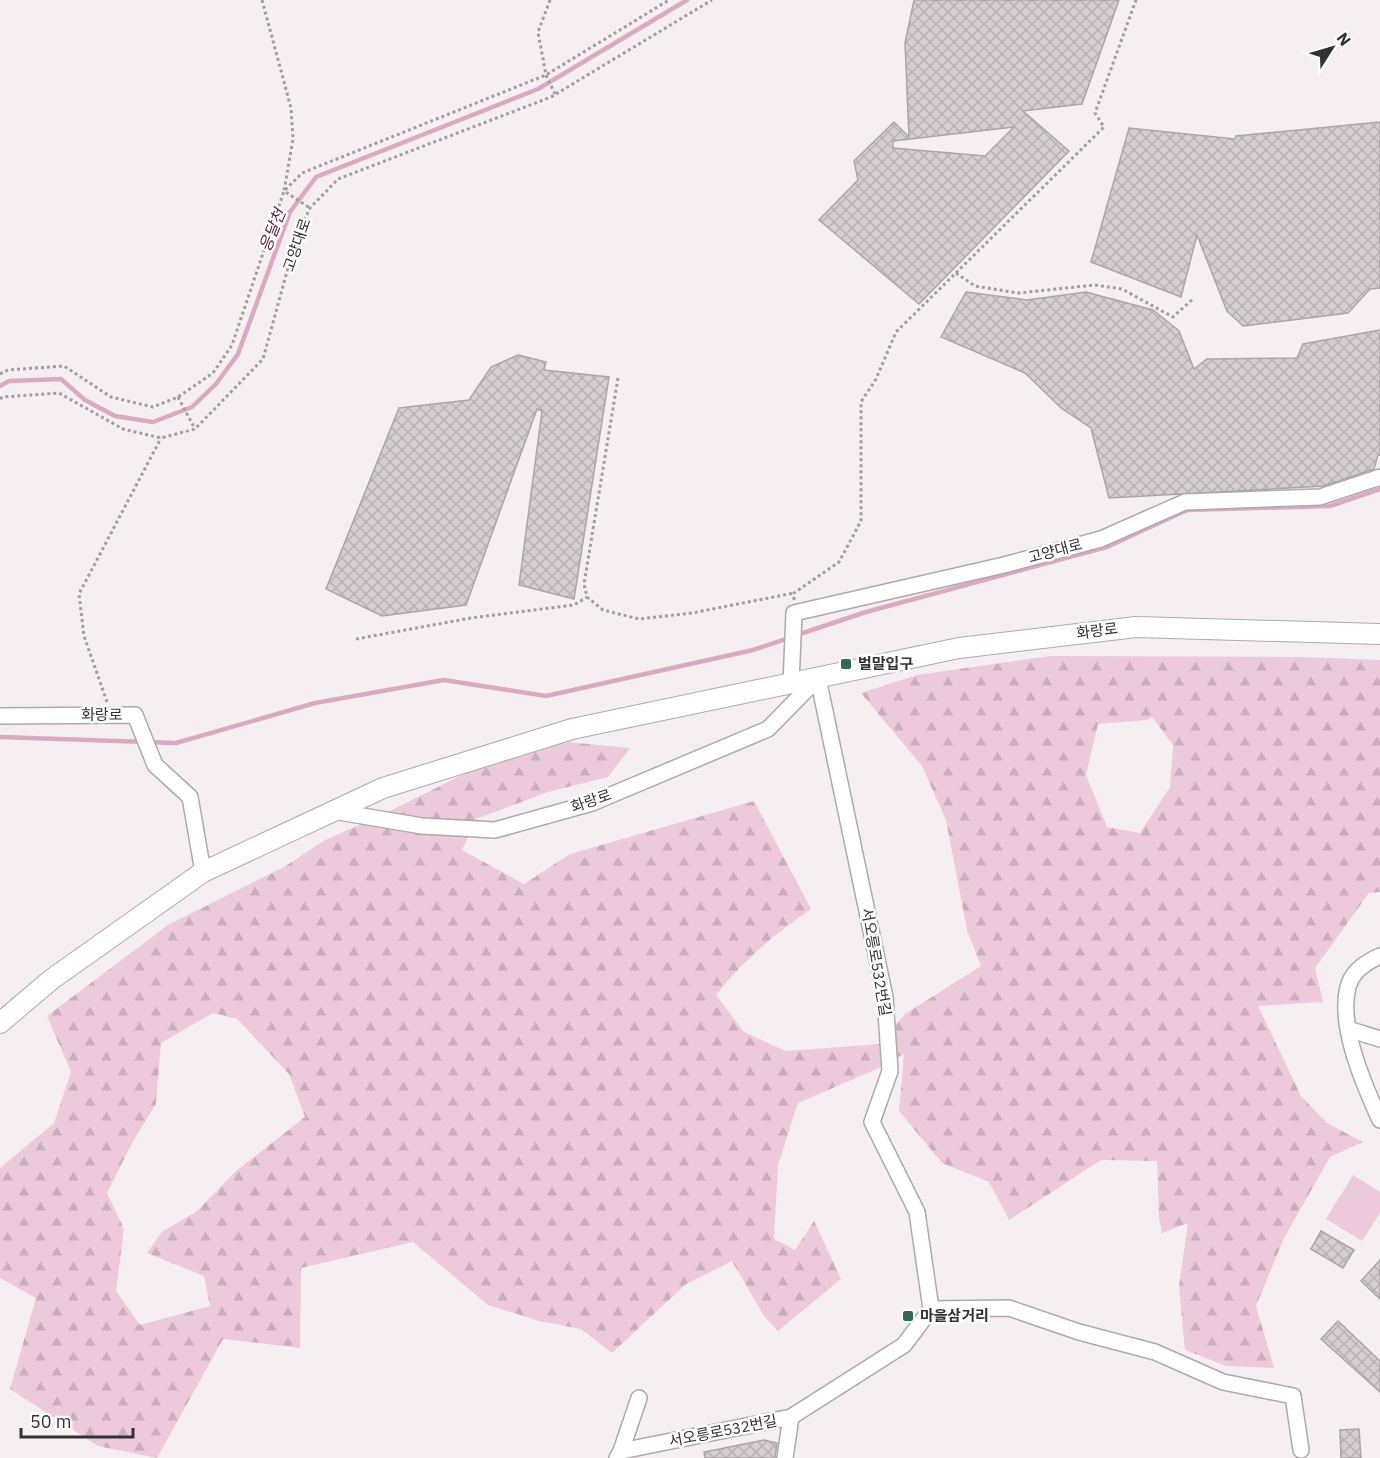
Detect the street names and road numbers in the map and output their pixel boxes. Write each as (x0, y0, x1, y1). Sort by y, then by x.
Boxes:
street label: 고양대로 (279, 216, 314, 274)
street label: 고양대로 (1026, 534, 1084, 567)
street label: 화랑로 (1075, 619, 1119, 642)
street label: 화랑로 (81, 705, 123, 724)
street label: 화랑로 (568, 785, 614, 816)
street label: 서오릉로532번길 (858, 906, 895, 1018)
street label: 서오릉로532번길 (667, 1411, 779, 1450)

